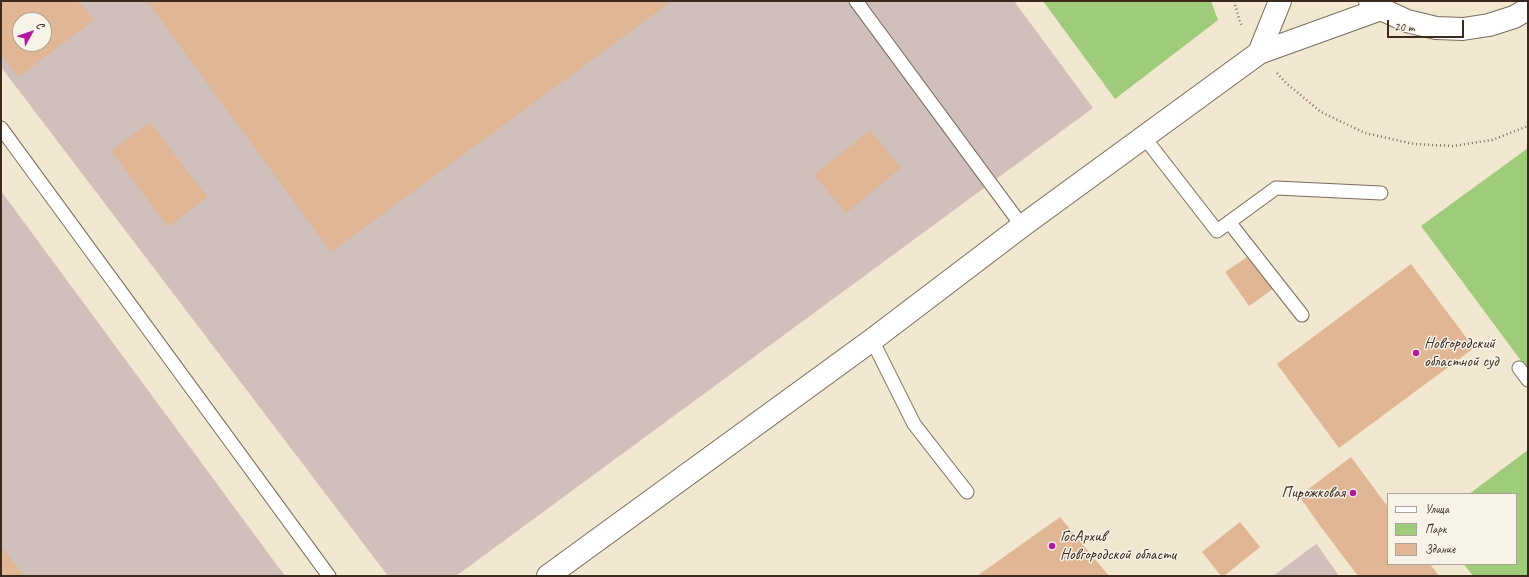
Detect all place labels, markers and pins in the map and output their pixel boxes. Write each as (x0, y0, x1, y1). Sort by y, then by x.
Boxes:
place label: Новгородский областной суд (1424, 334, 1498, 372)
marker: Новгородский областной суд (1411, 348, 1421, 358)
place label: Пирожковая (1281, 483, 1345, 503)
marker: Пирожковая (1348, 488, 1358, 498)
place label: ГосАрхив Новгородской области (1060, 527, 1176, 565)
marker: ГосАрхив Новгородской области (1047, 541, 1057, 551)

